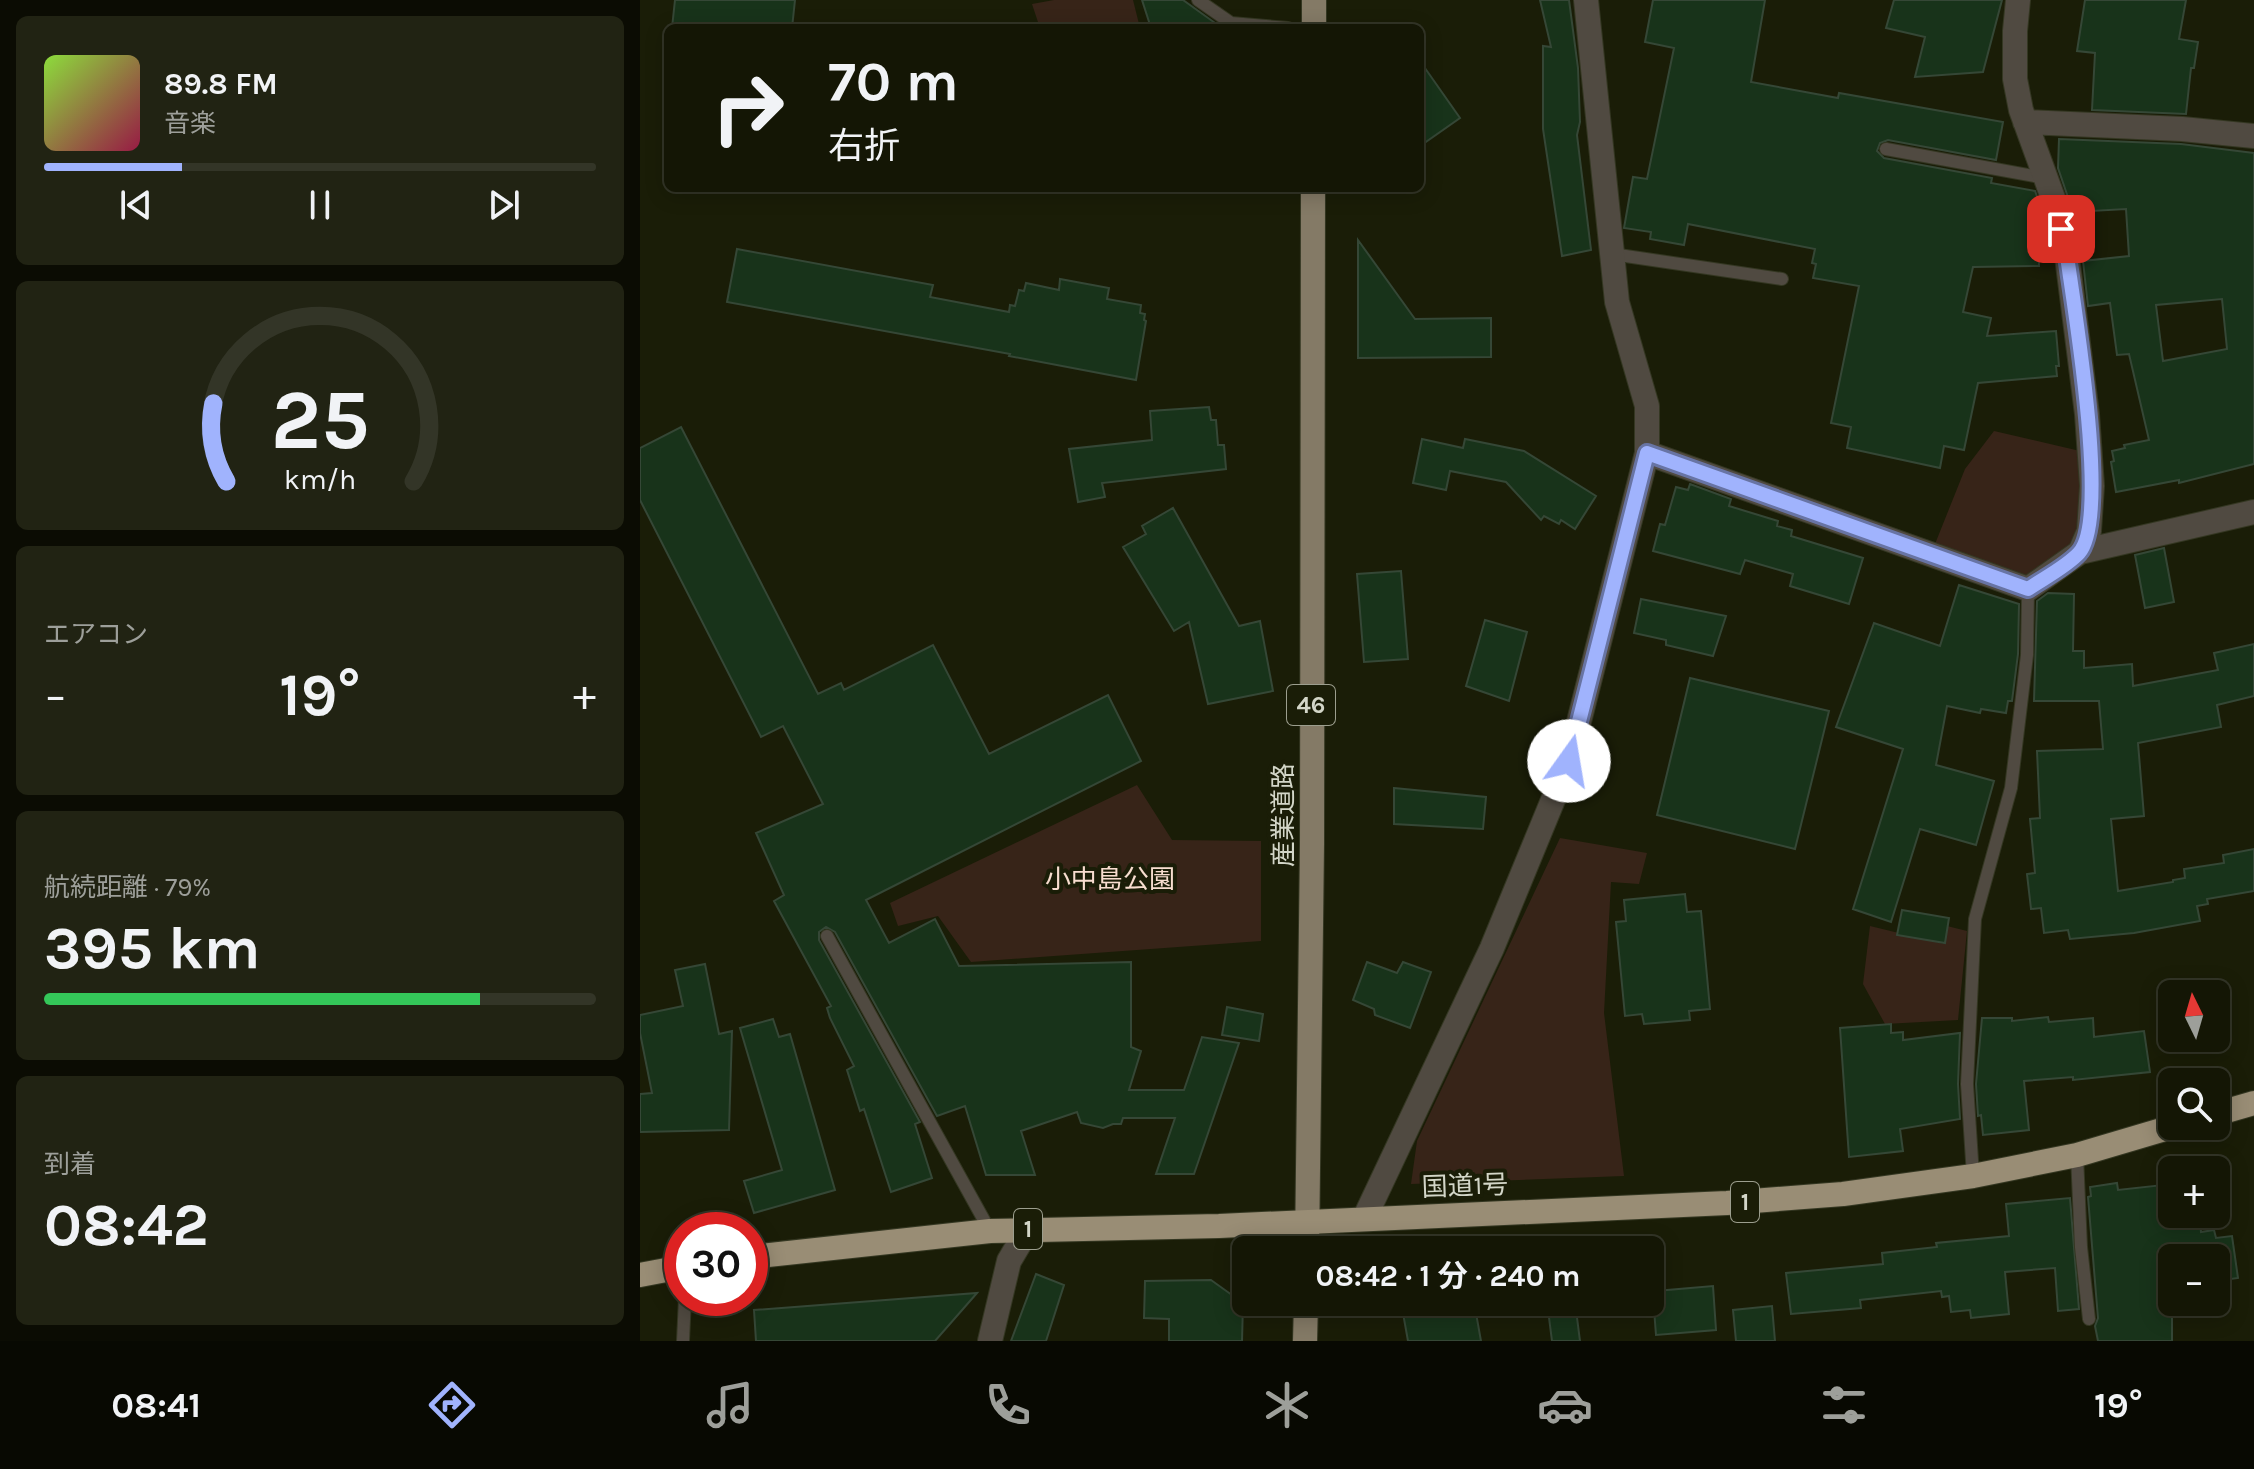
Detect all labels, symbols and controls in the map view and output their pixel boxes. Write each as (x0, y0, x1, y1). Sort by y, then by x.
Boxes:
text: 70 m (828, 49, 959, 114)
icon: right (696, 56, 800, 160)
text: 89.8 FM (164, 66, 278, 102)
text: 音楽 (164, 108, 216, 139)
text: 右折 (828, 125, 900, 167)
icon: previous (114, 183, 158, 227)
icon: pause (298, 183, 342, 227)
icon: next (482, 183, 526, 227)
pin (2027, 195, 2095, 263)
icon: arrive (2039, 207, 2083, 251)
text: 25 (271, 371, 369, 468)
text: km/h (284, 463, 356, 496)
text: エアコン (44, 619, 148, 650)
text: 19° (279, 660, 361, 730)
text: − (44, 670, 67, 721)
text: + (573, 670, 596, 721)
road number: 46 (1287, 685, 1335, 725)
position arrow (1527, 719, 1611, 803)
street label: 産業道路 (1268, 763, 1299, 867)
park label: 小中島公園 (1045, 864, 1175, 895)
text: 航続距離 · 79% (44, 872, 211, 903)
text: 395 km (44, 913, 260, 983)
north arrow (2158, 980, 2230, 1052)
map controls (2158, 980, 2230, 1316)
button: search (2158, 1068, 2230, 1140)
text: 到着 (44, 1149, 96, 1180)
button: + (2158, 1156, 2230, 1228)
street label: 国道1号 (1421, 1169, 1509, 1203)
road number: 1 (1731, 1182, 1759, 1222)
text: 08:42 (44, 1190, 209, 1260)
road number: 1 (1014, 1209, 1042, 1249)
speed limit sign: 30 (664, 1212, 768, 1316)
button: − (2158, 1244, 2230, 1316)
text: 08:42 · 1 分 · 240 m (1315, 1258, 1581, 1294)
icon: directions (424, 1377, 480, 1433)
icon: music (702, 1377, 758, 1433)
icon: phone (980, 1377, 1036, 1433)
icon: climate (1259, 1377, 1315, 1433)
icon: car (1537, 1377, 1593, 1433)
icon: filters (1816, 1377, 1872, 1433)
text: 08:41 (111, 1384, 201, 1426)
text: 19° (2094, 1384, 2143, 1426)

